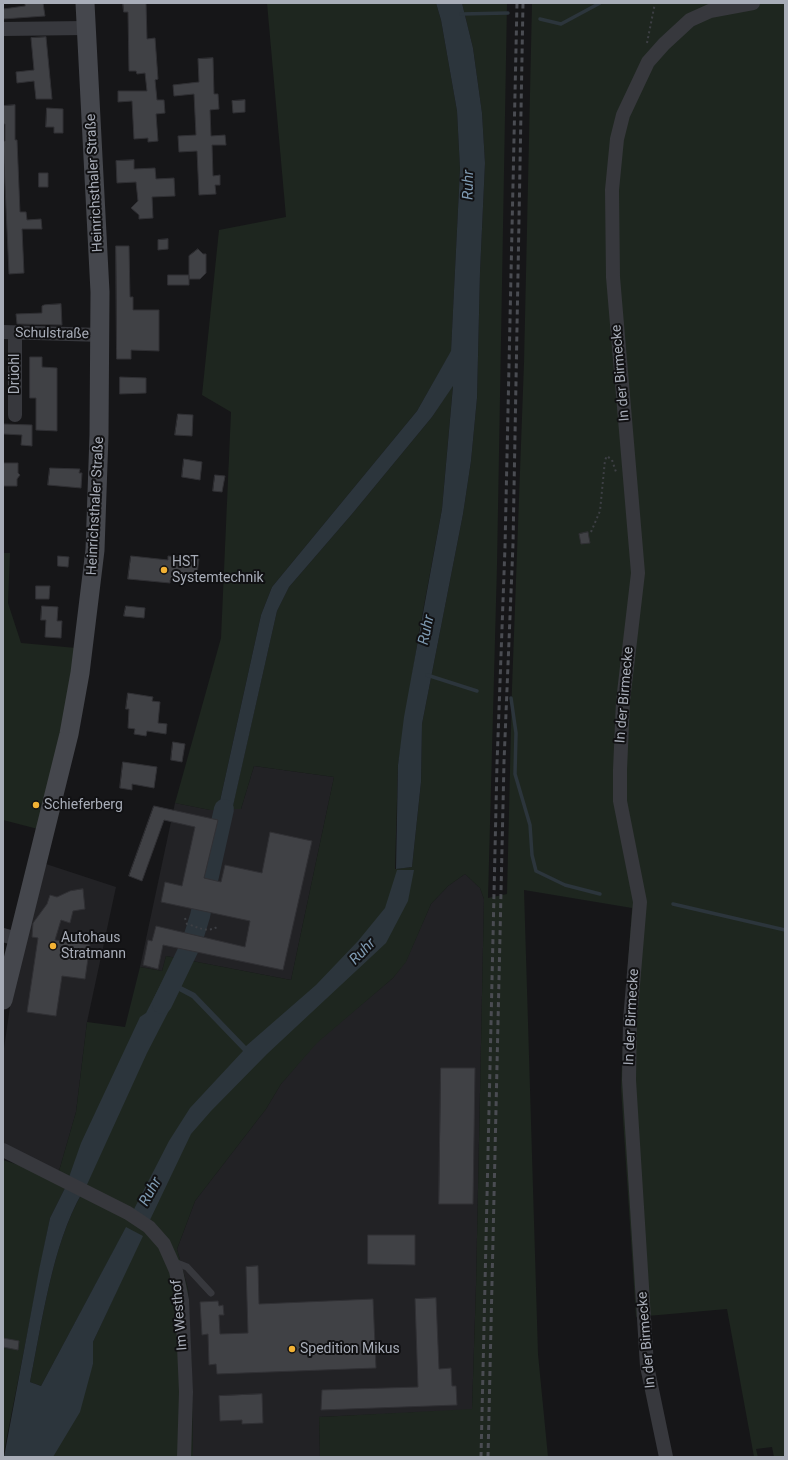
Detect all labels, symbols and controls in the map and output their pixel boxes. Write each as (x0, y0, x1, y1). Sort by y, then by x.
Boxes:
street label: Heinrichsthaler Straße (83, 113, 107, 253)
water label: Ruhr (460, 170, 478, 200)
street label: In der Birmecke (608, 324, 634, 422)
street label: Schulstraße (15, 325, 89, 343)
street label: Drüohl (7, 354, 23, 394)
street label: Heinrichsthaler Straße (84, 436, 108, 576)
place label: HST Systemtechnik (172, 554, 264, 586)
marker: HST Systemtechnik (159, 565, 169, 575)
water label: Ruhr (415, 613, 439, 647)
street label: In der Birmecke (612, 646, 638, 744)
place label: Schieferberg (44, 797, 123, 813)
marker: Schieferberg (31, 800, 41, 810)
place label: Autohaus Stratmann (61, 930, 126, 962)
water label: Ruhr (346, 935, 380, 969)
marker: Autohaus Stratmann (48, 941, 58, 951)
street label: In der Birmecke (621, 968, 643, 1066)
water label: Ruhr (136, 1175, 166, 1209)
street label: Im Westhof (169, 1279, 191, 1351)
street label: In der Birmecke (634, 1291, 660, 1389)
place label: Spedition Mikus (300, 1341, 400, 1357)
marker: Spedition Mikus (287, 1344, 297, 1354)

